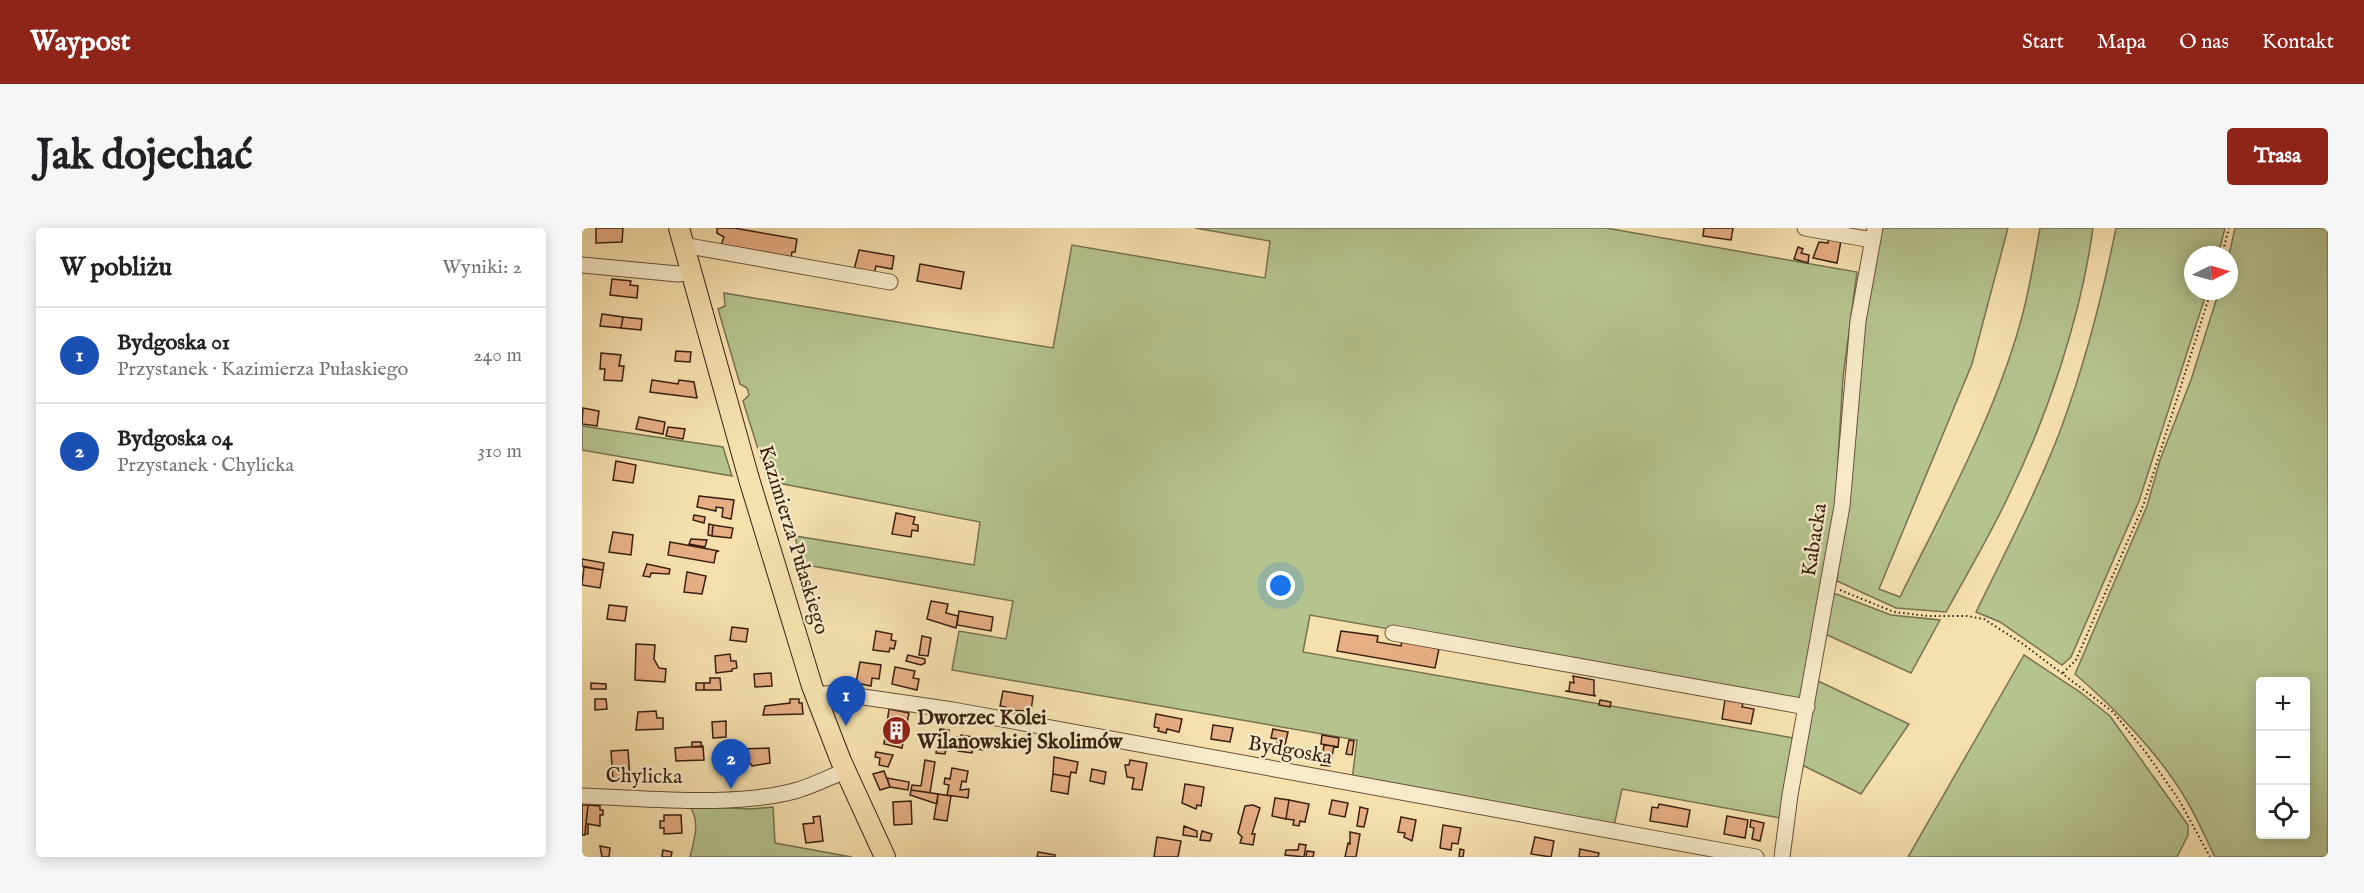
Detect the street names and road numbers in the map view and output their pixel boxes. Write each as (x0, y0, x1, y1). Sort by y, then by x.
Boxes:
street label: Kazimierza Pułaskiego (751, 442, 835, 638)
street label: Kabacka (1796, 500, 1834, 579)
street label: Bydgoska (1246, 730, 1335, 772)
street label: Chylicka (605, 763, 683, 791)

